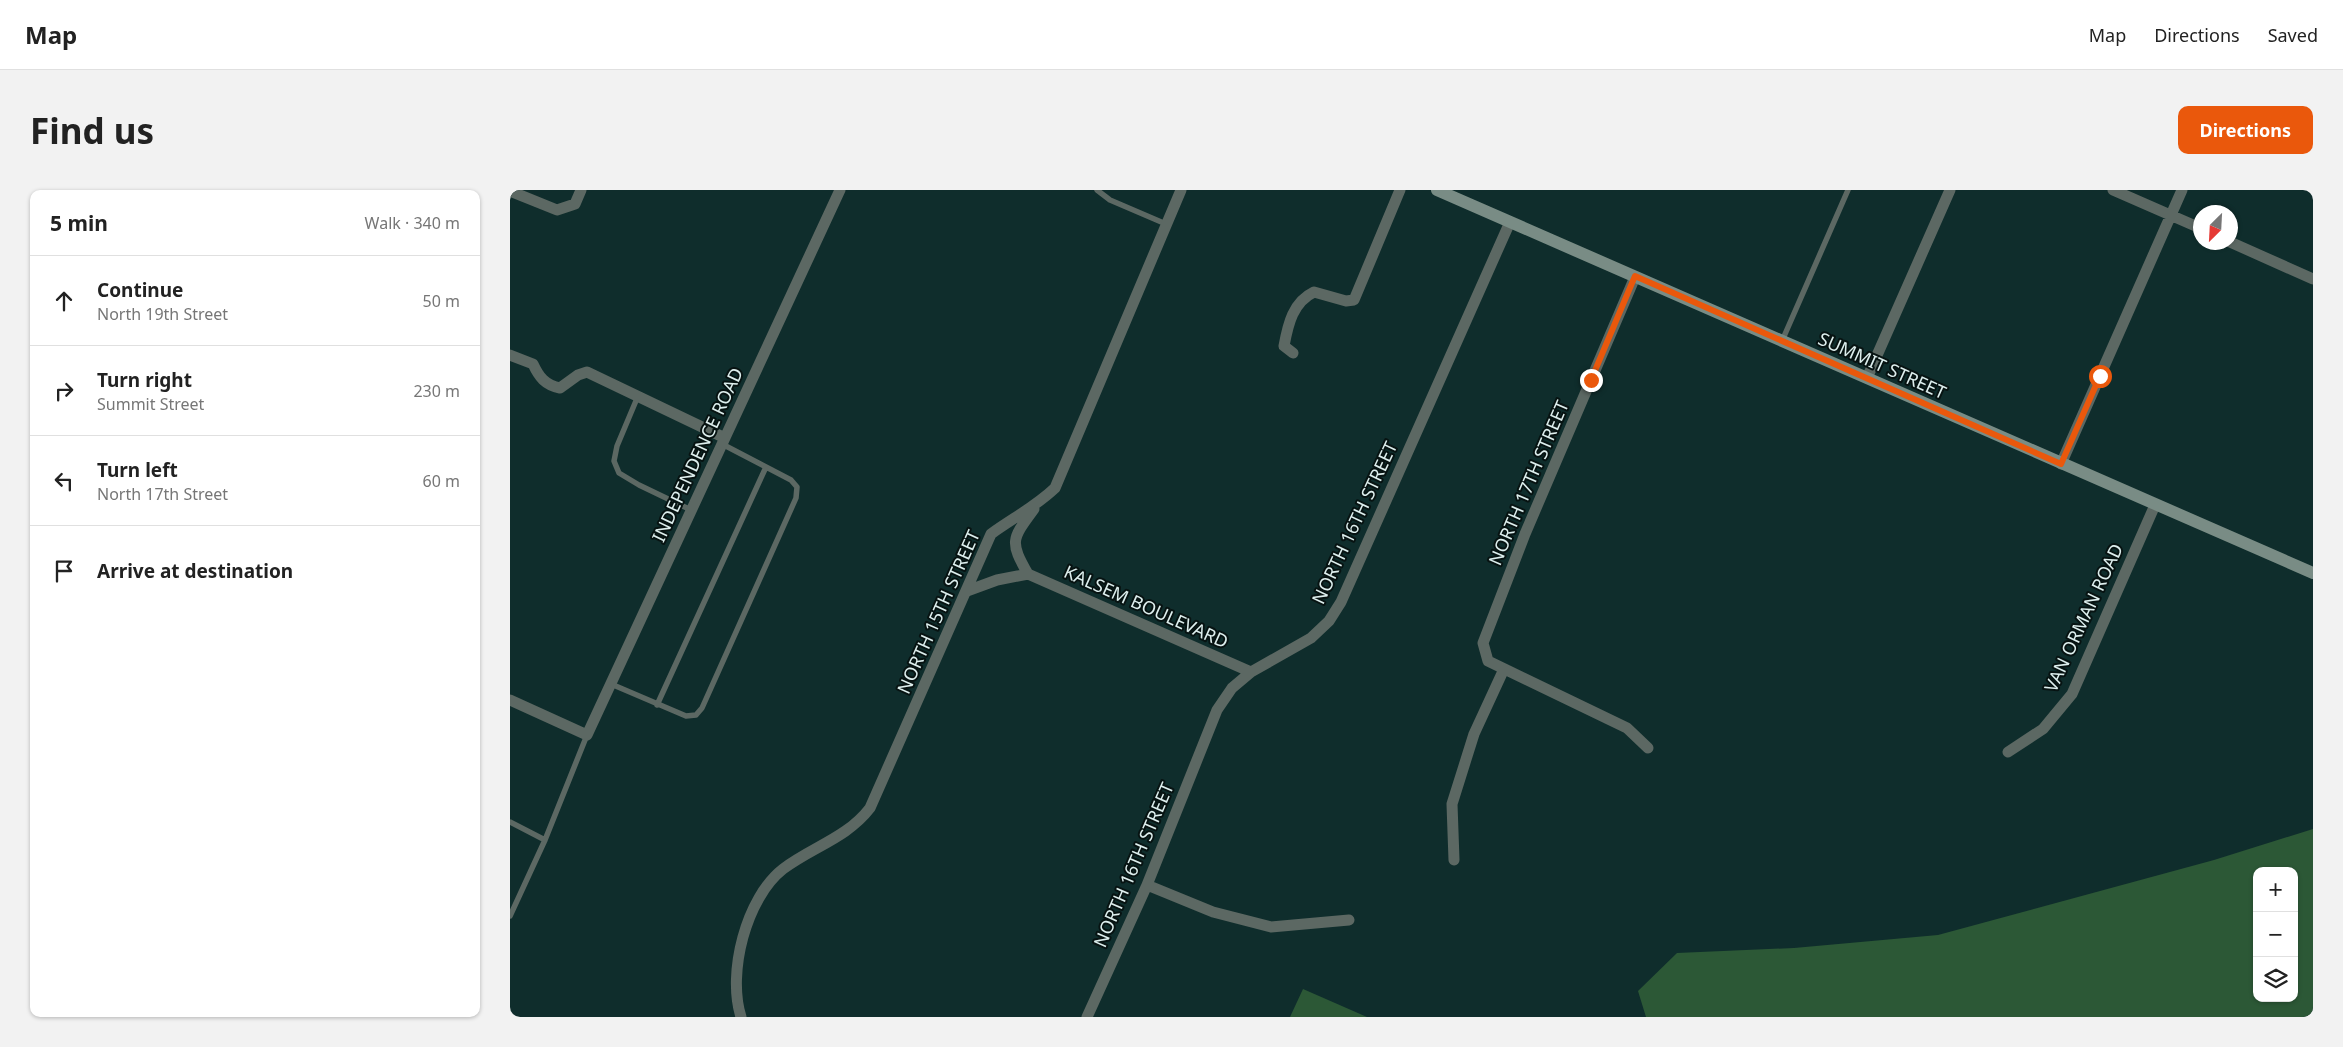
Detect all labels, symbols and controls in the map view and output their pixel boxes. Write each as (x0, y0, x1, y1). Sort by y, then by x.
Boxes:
text: Map (25, 18, 77, 51)
text: Map (2089, 23, 2126, 47)
text: Directions (2154, 23, 2240, 47)
text: Saved (2268, 23, 2318, 47)
button: Directions (2178, 106, 2313, 154)
text: Find us (30, 107, 154, 154)
north arrow (2193, 205, 2238, 250)
text: 5 min (50, 209, 108, 237)
text: Walk · 340 m (365, 212, 460, 234)
text: Continue (97, 277, 183, 303)
icon: ahead (50, 287, 78, 315)
text: 50 m (423, 290, 460, 312)
text: North 19th Street (97, 303, 228, 325)
street label: SUMMIT STREET (1815, 326, 1950, 404)
street label: INDEPENDENCE ROAD (646, 363, 748, 546)
route start (2089, 365, 2112, 388)
text: Turn right (97, 367, 192, 393)
route end (1580, 369, 1603, 392)
icon: right (50, 377, 78, 405)
text: 230 m (413, 380, 460, 402)
text: Summit Street (97, 393, 204, 415)
street label: NORTH 17TH STREET (1483, 397, 1574, 569)
street label: NORTH 16TH STREET (1306, 437, 1402, 608)
text: Turn left (97, 457, 178, 483)
icon: left (50, 467, 78, 495)
text: 60 m (423, 470, 460, 492)
text: North 17th Street (97, 483, 228, 505)
street label: NORTH 15TH STREET (891, 526, 985, 697)
street label: VAN ORMAN ROAD (2038, 540, 2128, 696)
icon: arrive (50, 557, 78, 585)
text: Arrive at destination (97, 558, 293, 584)
street label: KALSEM BOULEVARD (1061, 559, 1232, 653)
street label: NORTH 16TH STREET (1088, 779, 1179, 951)
map controls (2253, 867, 2298, 1002)
button: + (2253, 867, 2298, 912)
button: − (2253, 912, 2298, 957)
button: layers (2253, 957, 2298, 1002)

